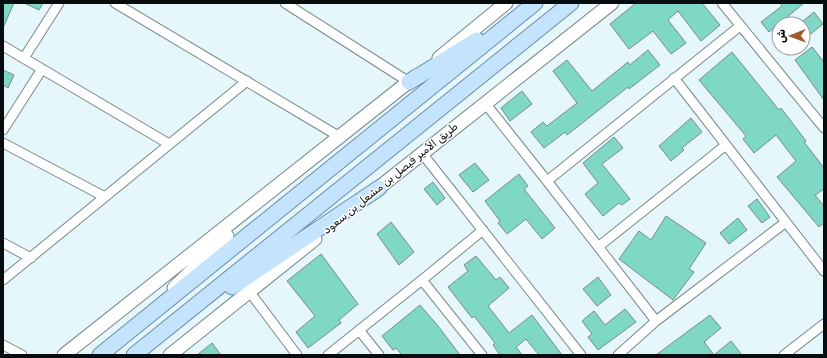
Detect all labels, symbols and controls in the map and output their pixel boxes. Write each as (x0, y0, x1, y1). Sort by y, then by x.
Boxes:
north arrow (771, 16, 811, 56)
text: ش (775, 29, 788, 43)
street label: طريق الأمير فيصل بن مشعل بن سعود (320, 120, 461, 238)

